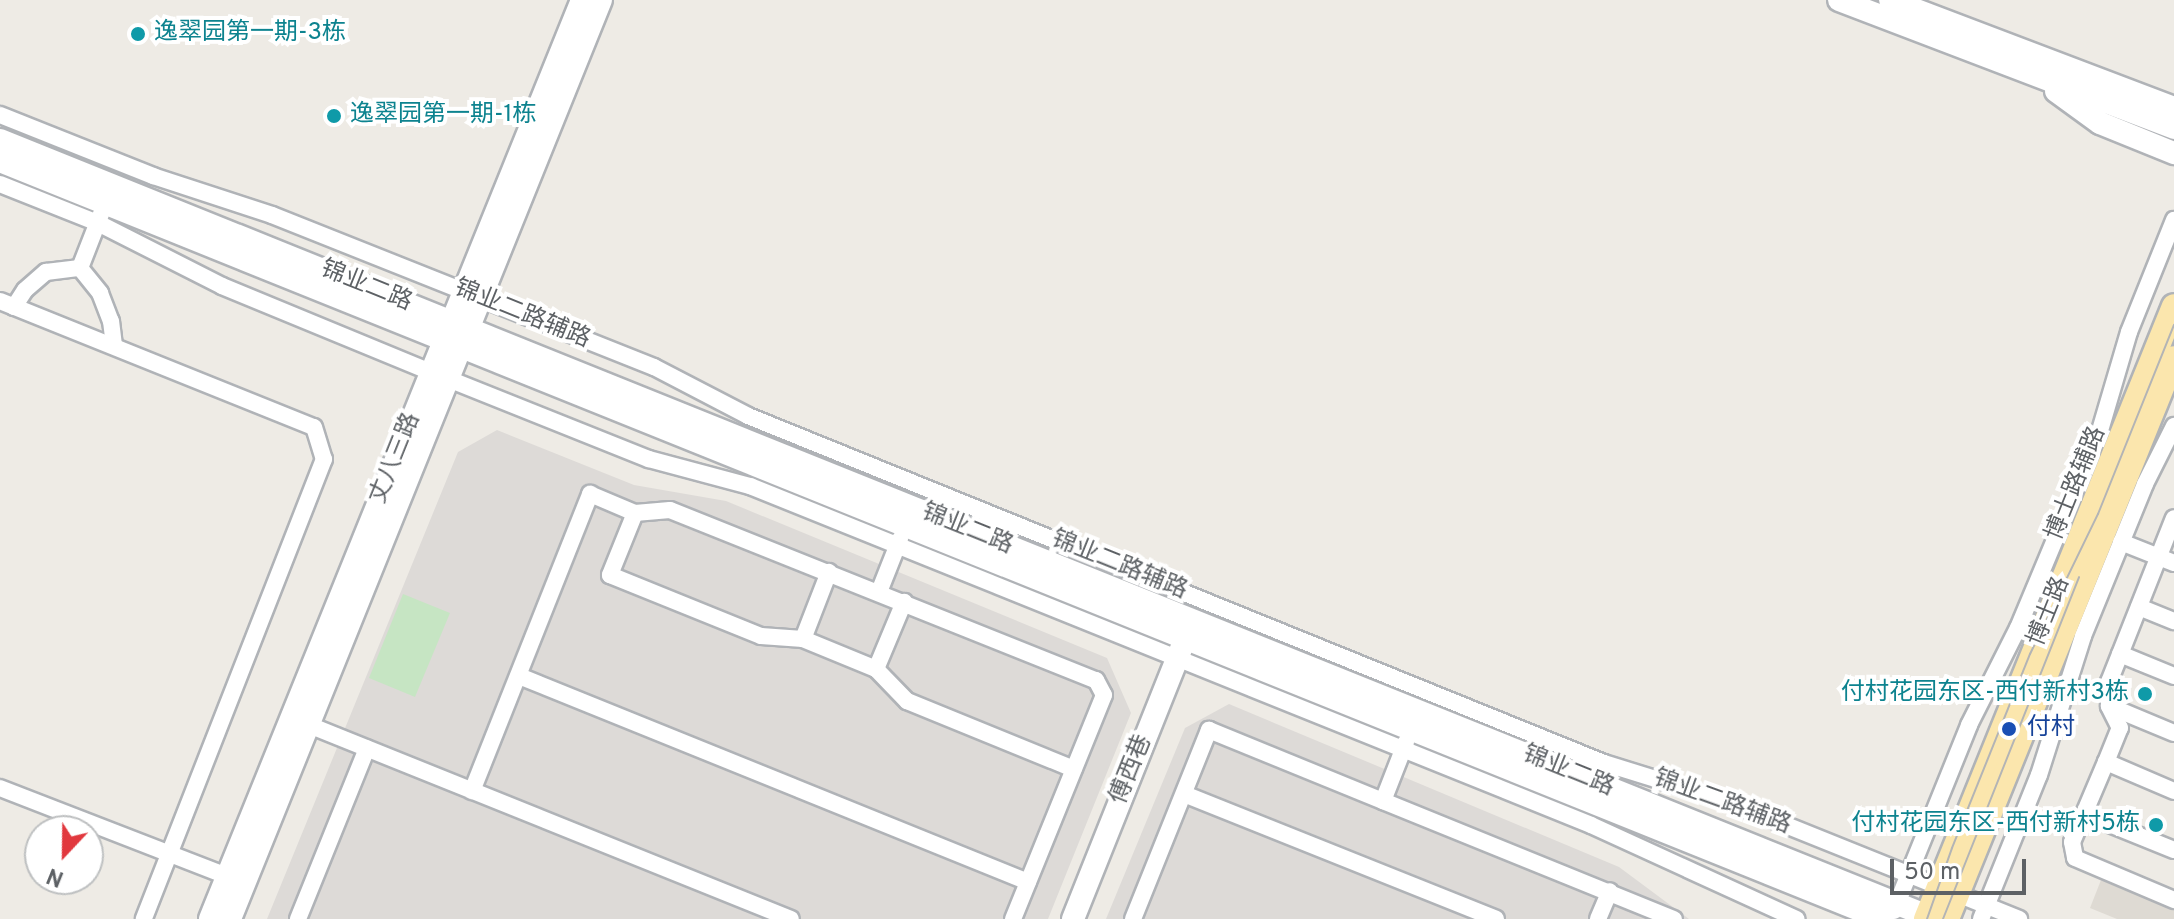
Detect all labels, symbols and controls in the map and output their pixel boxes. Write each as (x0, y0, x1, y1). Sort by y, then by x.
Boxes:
place label: 逸翠园第一期-3栋 (154, 20, 346, 48)
marker: 逸翠园第一期-3栋 (129, 25, 147, 43)
place label: 逸翠园第一期-1栋 (350, 102, 537, 130)
marker: 逸翠园第一期-1栋 (325, 107, 343, 125)
street label: 锦业二路 (316, 256, 416, 318)
street label: 锦业二路辅路 (450, 275, 594, 355)
street label: 丈八三路 (365, 409, 427, 509)
street label: 博士路辅路 (2041, 423, 2113, 545)
street label: 锦业二路 (917, 499, 1017, 561)
street label: 锦业二路辅路 (1047, 526, 1191, 606)
street label: 博士路 (2023, 573, 2077, 651)
place label: 付村花园东区-西付新村3栋 (1841, 680, 2129, 708)
marker: 付村花园东区-西付新村3栋 (2136, 685, 2154, 703)
place label: 付村 (2027, 715, 2075, 743)
marker: 付村 (1998, 718, 2020, 740)
street label: 傅西巷 (1105, 731, 1159, 809)
street label: 锦业二路 (1518, 741, 1618, 803)
street label: 锦业二路辅路 (1649, 765, 1795, 841)
place label: 付村花园东区-西付新村5栋 (1852, 811, 2140, 839)
north arrow (24, 815, 104, 895)
marker: 付村花园东区-西付新村5栋 (2147, 816, 2165, 834)
scale bar (1894, 843, 2030, 893)
text: 50 m (1904, 858, 1960, 888)
text: N (43, 860, 68, 891)

